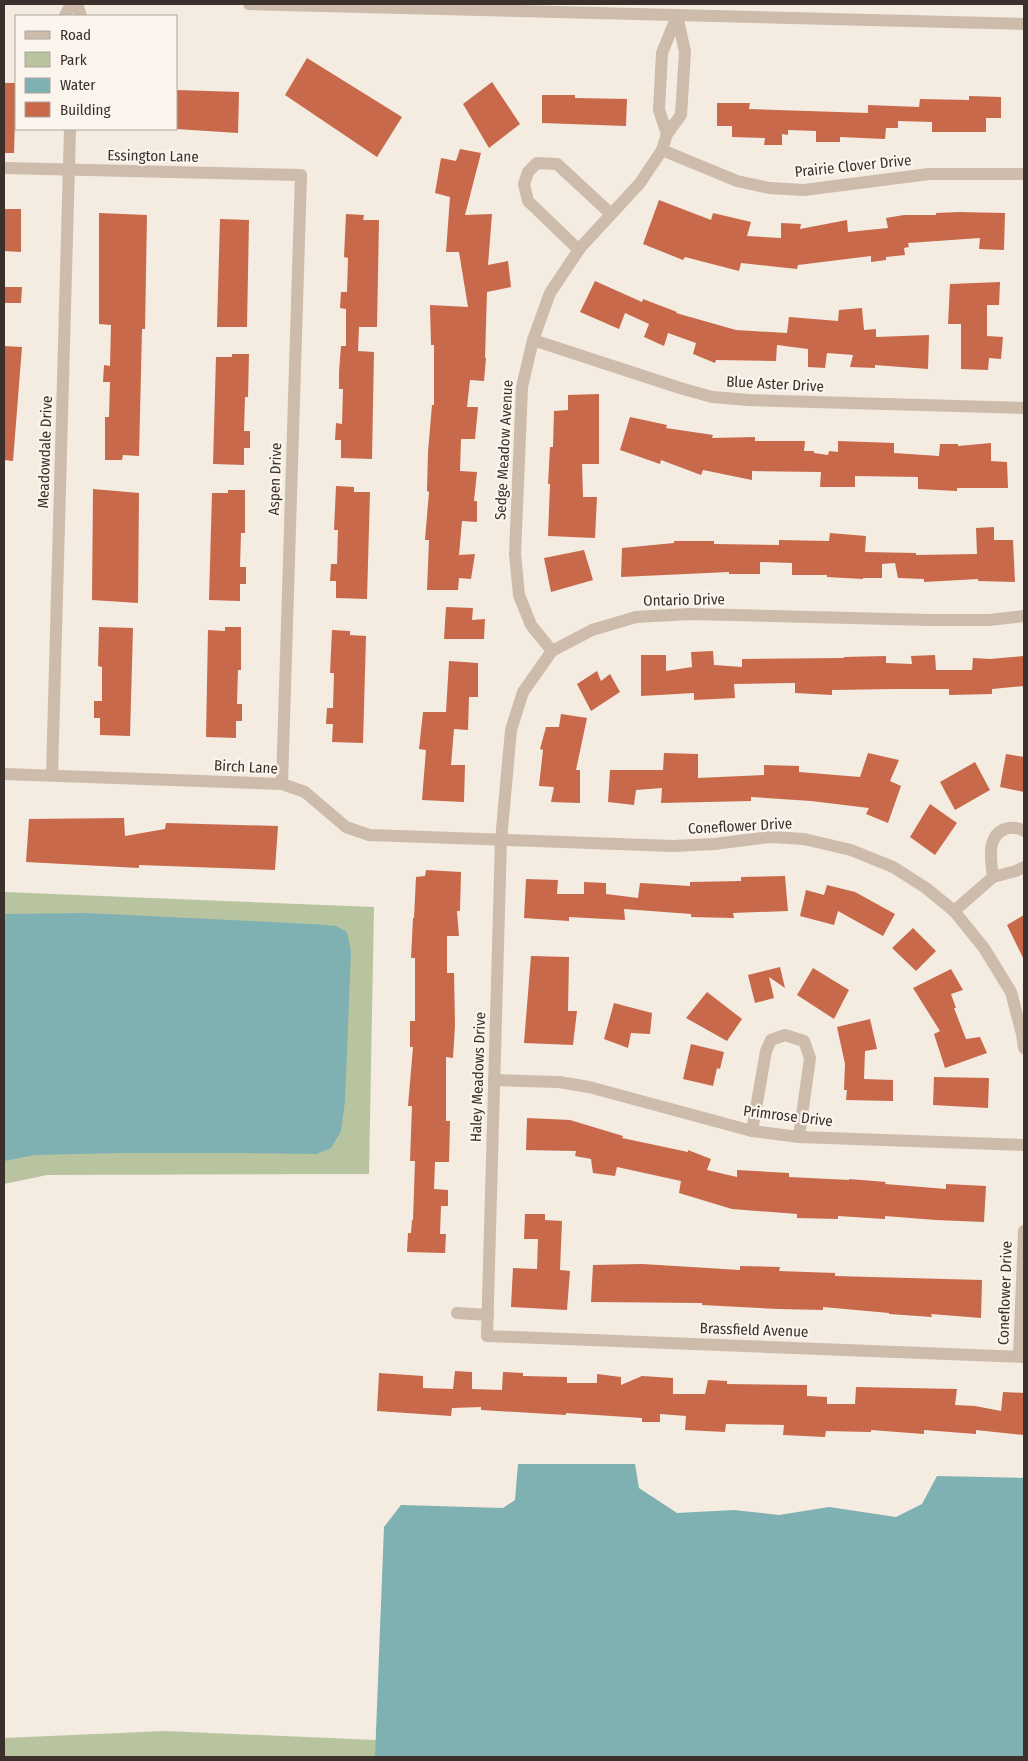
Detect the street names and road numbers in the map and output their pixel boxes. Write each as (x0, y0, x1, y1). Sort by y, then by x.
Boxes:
street label: Essington Lane (107, 146, 199, 166)
street label: Prairie Clover Drive (794, 151, 912, 181)
street label: Blue Aster Drive (726, 372, 824, 396)
street label: Sedge Meadow Avenue (491, 379, 517, 521)
street label: Meadowdale Drive (34, 395, 56, 509)
street label: Aspen Drive (265, 442, 285, 516)
street label: Ontario Drive (643, 590, 725, 610)
street label: Birch Lane (214, 756, 278, 778)
street label: Coneflower Drive (687, 814, 793, 838)
street label: Haley Meadows Drive (467, 1011, 489, 1143)
street label: Primrose Drive (742, 1102, 834, 1130)
street label: Coneflower Drive (994, 1241, 1016, 1345)
street label: Brassfield Avenue (699, 1319, 809, 1341)

